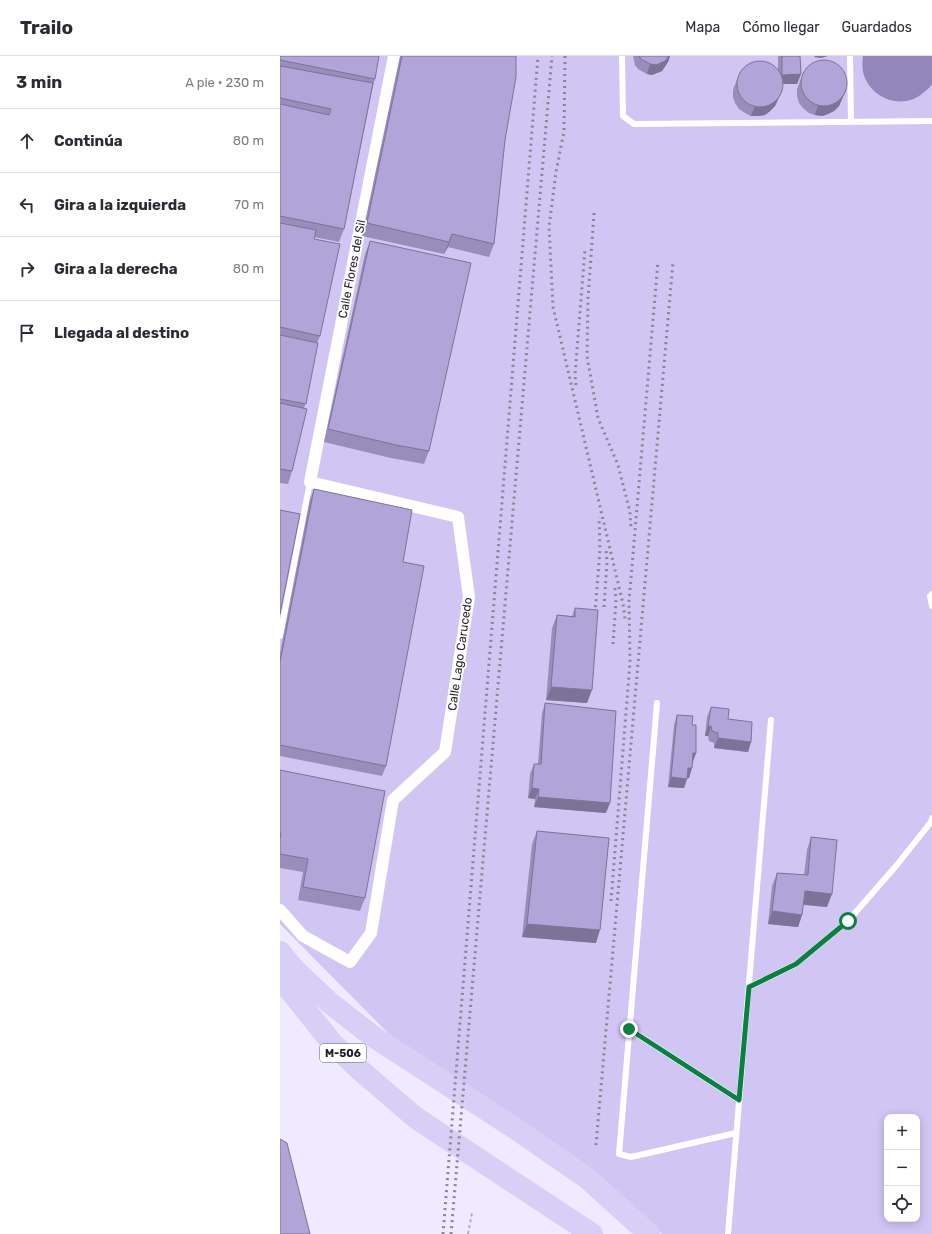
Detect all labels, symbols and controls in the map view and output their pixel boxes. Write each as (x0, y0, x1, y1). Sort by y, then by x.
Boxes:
text: Trailo (20, 16, 73, 39)
text: Mapa (685, 19, 720, 36)
text: Cómo llegar (742, 19, 820, 36)
text: Guardados (842, 19, 912, 36)
text: 3 min (16, 72, 62, 92)
text: A pie · 230 m (185, 75, 264, 90)
icon: ahead (16, 130, 38, 152)
text: Continúa (54, 132, 123, 150)
text: 80 m (233, 133, 264, 148)
icon: left (16, 194, 38, 216)
text: Gira a la izquierda (54, 196, 186, 214)
text: 70 m (234, 197, 264, 212)
street label: Calle Flores del Sil (336, 218, 368, 319)
icon: right (16, 258, 38, 280)
text: Gira a la derecha (54, 260, 178, 278)
text: 80 m (233, 261, 264, 276)
icon: arrive (16, 322, 38, 344)
text: Llegada al destino (54, 324, 189, 342)
street label: Calle Lago Carucedo (445, 596, 475, 712)
route start (839, 912, 857, 930)
route end (620, 1020, 638, 1038)
road number: M-506 (320, 1044, 366, 1062)
map controls (884, 1114, 920, 1222)
button: + (884, 1114, 920, 1150)
button: − (884, 1150, 920, 1186)
button: locate (884, 1186, 920, 1222)

